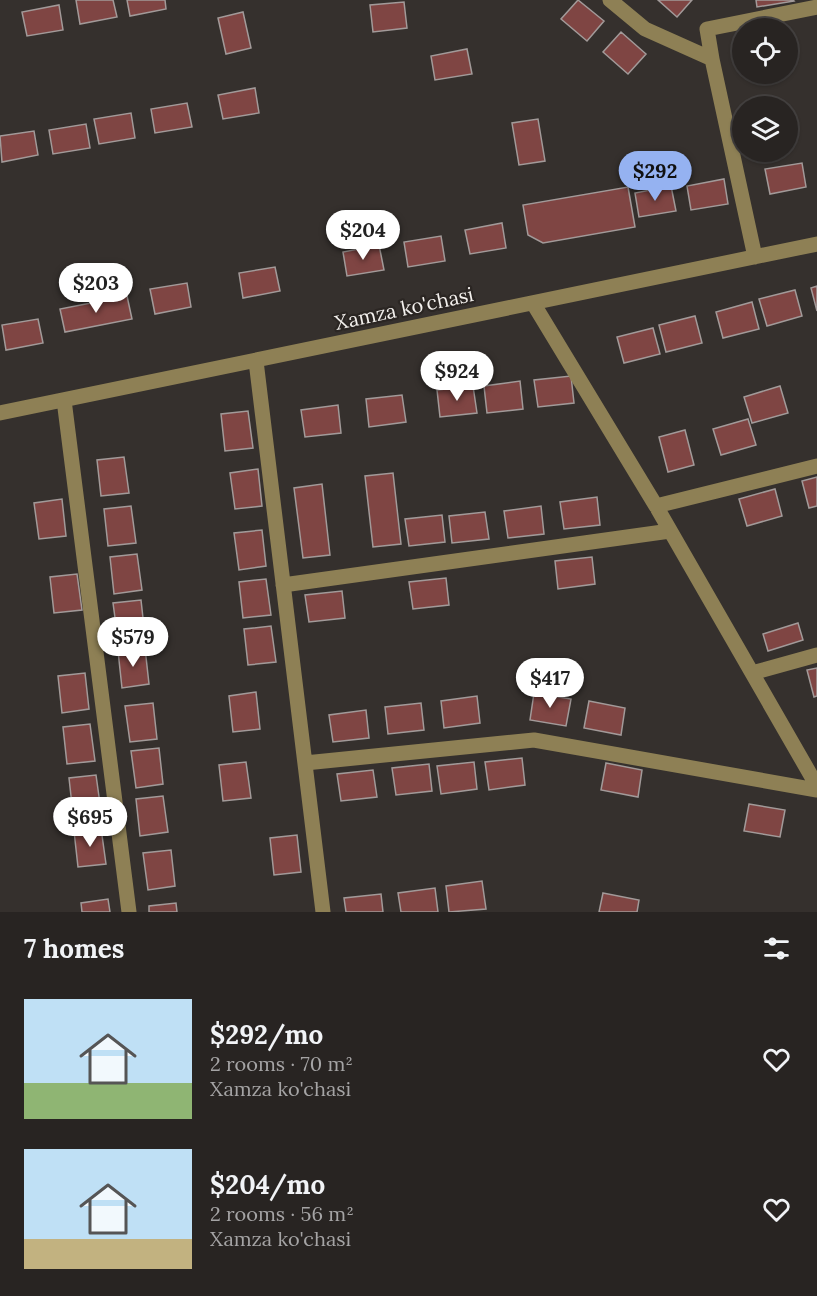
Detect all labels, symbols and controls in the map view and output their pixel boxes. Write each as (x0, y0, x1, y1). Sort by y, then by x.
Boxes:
map controls (732, 18, 798, 162)
button: locate (732, 18, 798, 84)
button: layers (732, 96, 798, 162)
pin: $292 (619, 151, 691, 202)
text: $292 (633, 158, 677, 183)
pin: $204 (327, 210, 399, 261)
text: $204 (340, 217, 386, 242)
pin: $203 (60, 263, 132, 314)
text: $203 (73, 270, 119, 295)
street label: Xamza ko'chasi (332, 281, 476, 335)
pin: $924 (421, 351, 493, 402)
text: $924 (435, 358, 479, 383)
pin: $579 (97, 617, 169, 668)
text: $579 (111, 624, 155, 649)
pin: $417 (514, 658, 586, 709)
text: $417 (530, 665, 570, 690)
pin: $695 (54, 797, 126, 848)
text: $695 (67, 804, 113, 829)
text: 7 homes (24, 932, 124, 965)
icon: filters (760, 932, 793, 965)
text: $292/mo (210, 1018, 323, 1051)
icon: home (72, 1023, 144, 1095)
icon: heart (760, 1043, 793, 1076)
text: 2 rooms · 70 m² (210, 1051, 353, 1076)
text: Xamza ko'chasi (210, 1076, 351, 1101)
text: $204/mo (210, 1168, 325, 1201)
icon: home (72, 1173, 144, 1245)
icon: heart (760, 1193, 793, 1226)
text: 2 rooms · 56 m² (210, 1201, 354, 1226)
text: Xamza ko'chasi (210, 1226, 351, 1251)

